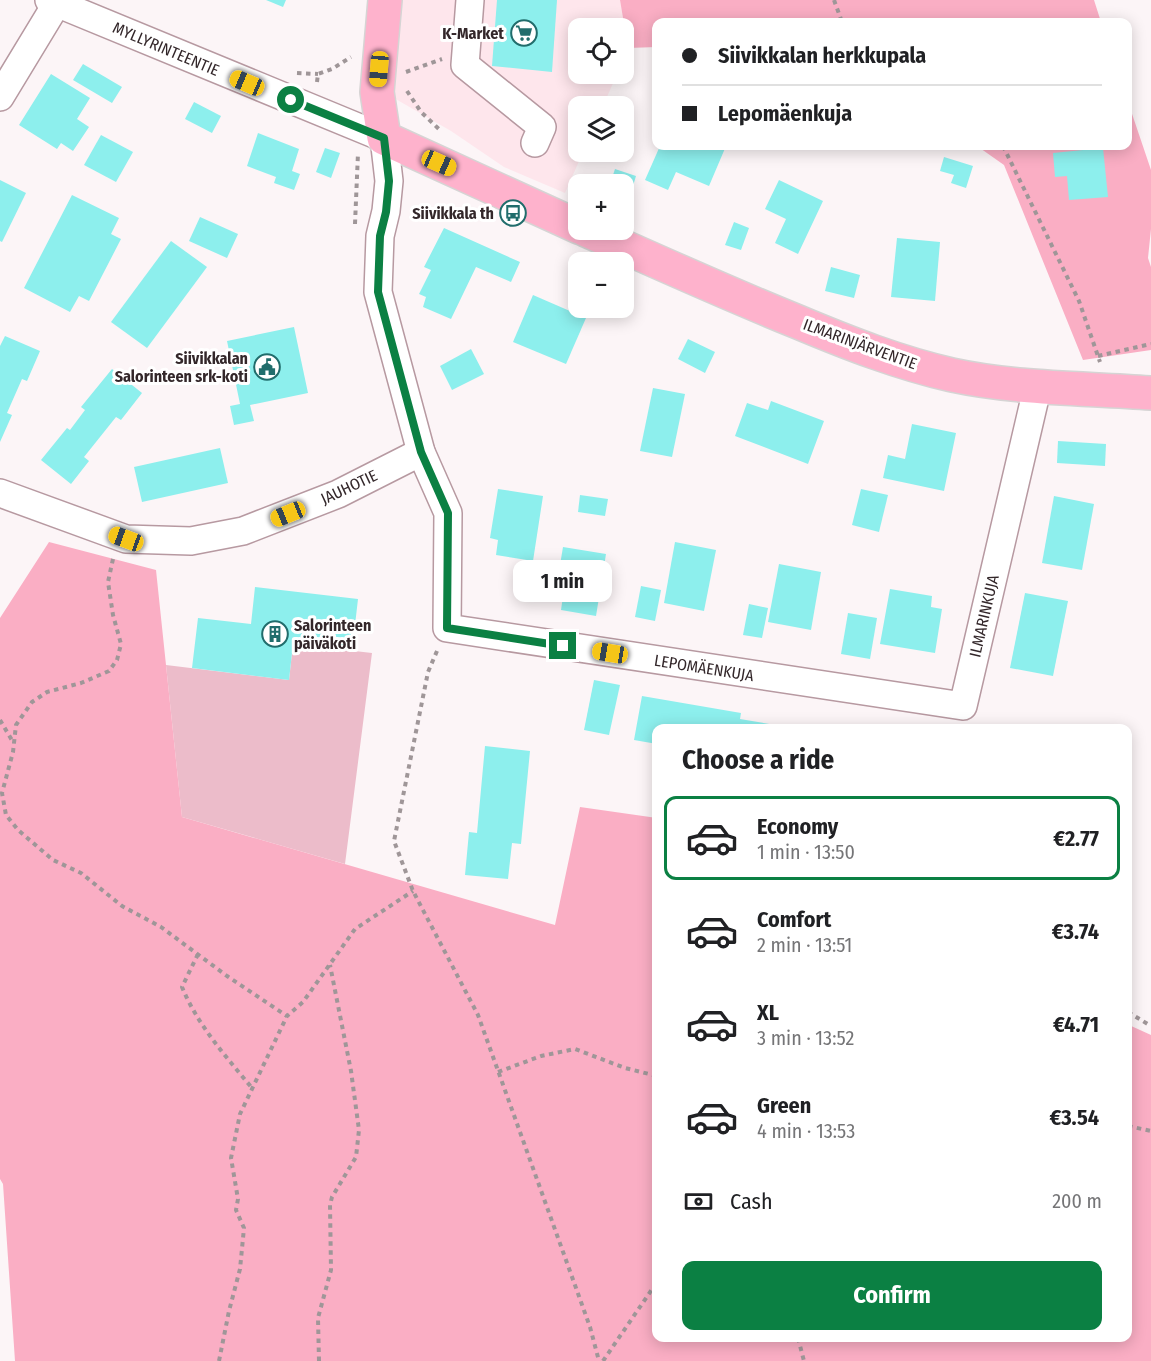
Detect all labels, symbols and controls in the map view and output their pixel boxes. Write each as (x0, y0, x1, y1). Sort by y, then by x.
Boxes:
street label: MYLLYRINTEENTIE (110, 18, 222, 80)
supermarket icon: K-Market (509, 18, 539, 48)
map controls (568, 18, 634, 318)
button: locate (568, 18, 634, 84)
place label: K-Market (442, 24, 504, 43)
text: Siivikkalan herkkupala (718, 42, 926, 69)
car (368, 50, 390, 88)
car (227, 68, 267, 98)
route start (277, 86, 304, 113)
button: layers (568, 96, 634, 162)
text: Lepomäenkuja (718, 100, 852, 127)
car (419, 147, 459, 179)
button: + (568, 174, 634, 240)
bus stop icon: Siivikkala th (498, 198, 528, 228)
place label: Siivikkala th (412, 204, 494, 223)
button: − (568, 252, 634, 318)
street label: ILMARINJÄRVENTIE (801, 315, 919, 373)
place label: Siivikkalan Salorinteen srk-koti (115, 349, 248, 386)
public building icon: Siivikkalan Salorinteen srk-koti (252, 352, 282, 382)
street label: JAUHOTIE (318, 466, 380, 508)
car (268, 499, 308, 529)
car (106, 524, 146, 554)
callout: 1 min (514, 559, 612, 601)
text: 1 min (541, 569, 584, 593)
street label: ILMARINKUJA (965, 572, 1003, 659)
place label: Salorinteen päiväkoti (294, 616, 371, 653)
building icon: Salorinteen päiväkoti (260, 619, 290, 649)
route end (549, 632, 576, 659)
car (591, 641, 629, 665)
street label: LEPOMÄENKUJA (653, 651, 756, 685)
text: Choose a ride (682, 744, 834, 776)
icon: car (685, 811, 739, 865)
text: Economy (757, 813, 838, 840)
text: €2.77 (1053, 825, 1099, 852)
text: 1 min · 13:50 (757, 840, 855, 864)
icon: car (685, 904, 739, 958)
text: Comfort (757, 906, 831, 933)
text: €3.74 (1052, 918, 1099, 945)
text: 2 min · 13:51 (757, 933, 852, 957)
icon: car (685, 997, 739, 1051)
text: XL (757, 999, 779, 1026)
text: €4.71 (1053, 1011, 1099, 1038)
text: 3 min · 13:52 (757, 1026, 854, 1050)
icon: car (685, 1090, 739, 1144)
text: Green (757, 1092, 811, 1119)
text: €3.54 (1049, 1104, 1099, 1131)
text: 4 min · 13:53 (757, 1119, 855, 1143)
icon: cash (682, 1185, 715, 1218)
text: Cash (730, 1188, 773, 1215)
text: 200 m (1052, 1189, 1102, 1213)
button: Confirm (682, 1261, 1102, 1330)

